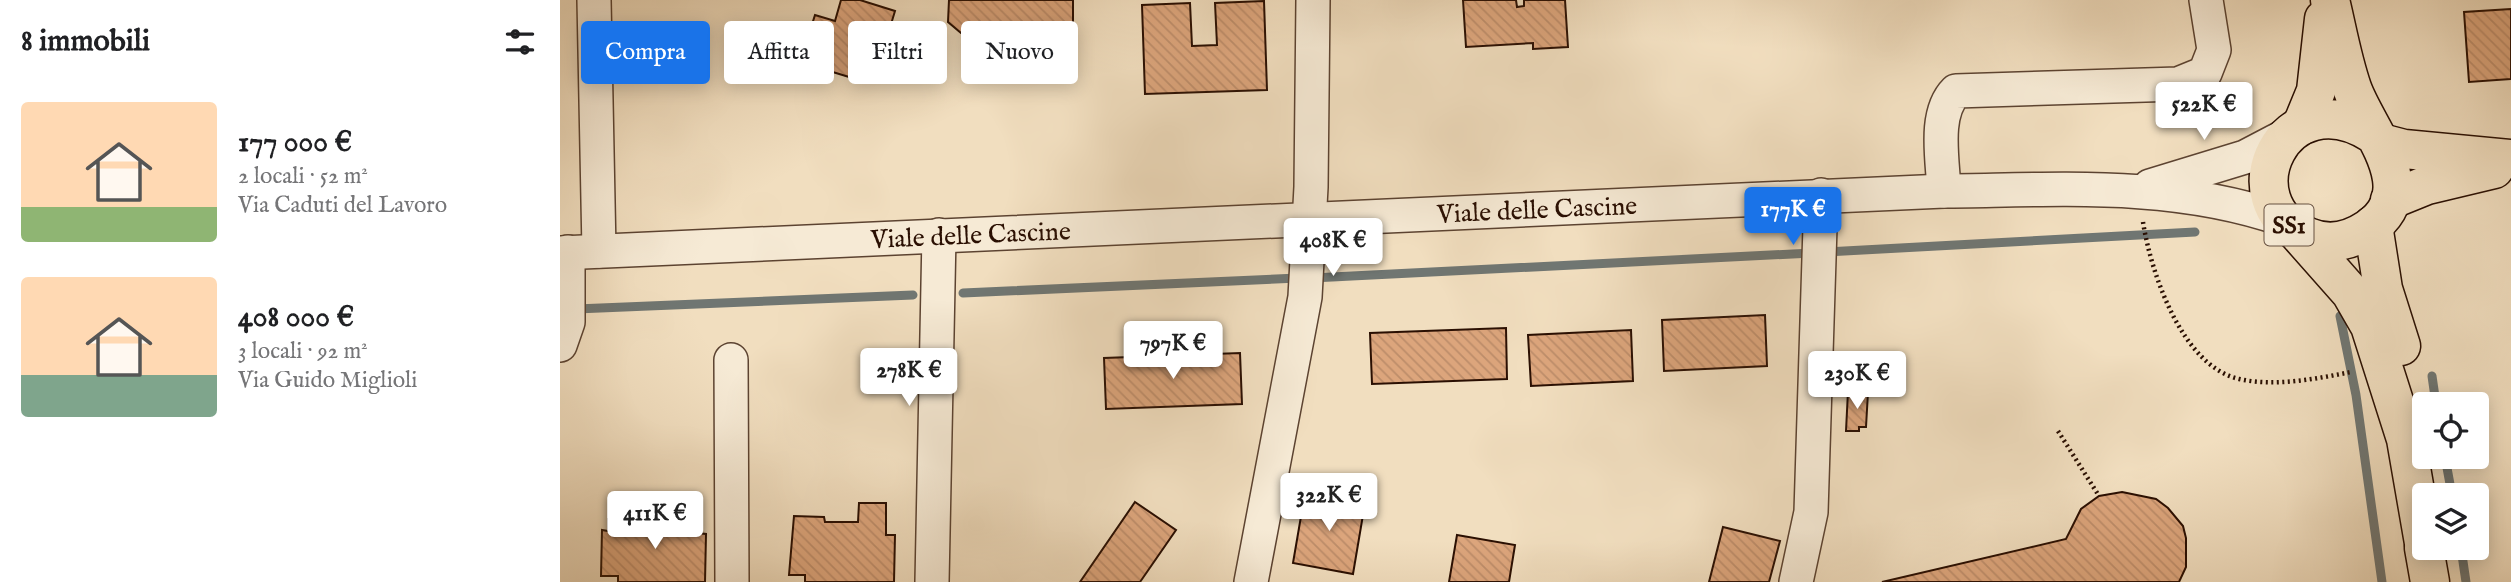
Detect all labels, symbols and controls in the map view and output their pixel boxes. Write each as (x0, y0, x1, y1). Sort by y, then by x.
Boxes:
chip: Compra (581, 21, 710, 84)
chip: Affitta (724, 21, 834, 84)
chip: Filtri (848, 21, 947, 84)
chip: Nuovo (961, 21, 1078, 84)
text: 8 immobili (21, 23, 150, 61)
icon: filters (501, 23, 539, 61)
pin: 522K € (2147, 82, 2261, 142)
text: 522K € (2172, 90, 2236, 119)
text: 177 000 € (238, 124, 352, 162)
icon: home (77, 130, 161, 214)
text: 2 locali · 52 m² (238, 162, 368, 191)
pin: 177K € (1736, 188, 1850, 247)
street label: Viale delle Cascine (1435, 190, 1638, 232)
text: Via Caduti del Lavoro (238, 191, 447, 220)
text: 177K € (1760, 195, 1826, 224)
road number: SS1 (2264, 205, 2314, 246)
street label: Viale delle Cascine (869, 215, 1072, 257)
pin: 408K € (1276, 218, 1390, 278)
text: 408K € (1300, 226, 1366, 255)
text: 408 000 € (238, 299, 354, 337)
icon: home (77, 305, 161, 389)
pin: 797K € (1116, 322, 1230, 381)
text: 797K € (1140, 329, 1206, 358)
text: 3 locali · 92 m² (238, 337, 368, 366)
pin: 278K € (852, 348, 966, 408)
pin: 230K € (1800, 352, 1914, 411)
text: 278K € (876, 356, 942, 385)
text: 230K € (1824, 359, 1890, 388)
text: Via Guido Miglioli (238, 366, 417, 395)
map controls (2412, 392, 2489, 560)
button: locate (2412, 392, 2489, 469)
pin: 322K € (1272, 474, 1386, 533)
text: 322K € (1296, 481, 1362, 510)
button: layers (2412, 483, 2489, 560)
pin: 411K € (598, 491, 712, 551)
text: 411K € (623, 499, 687, 528)

